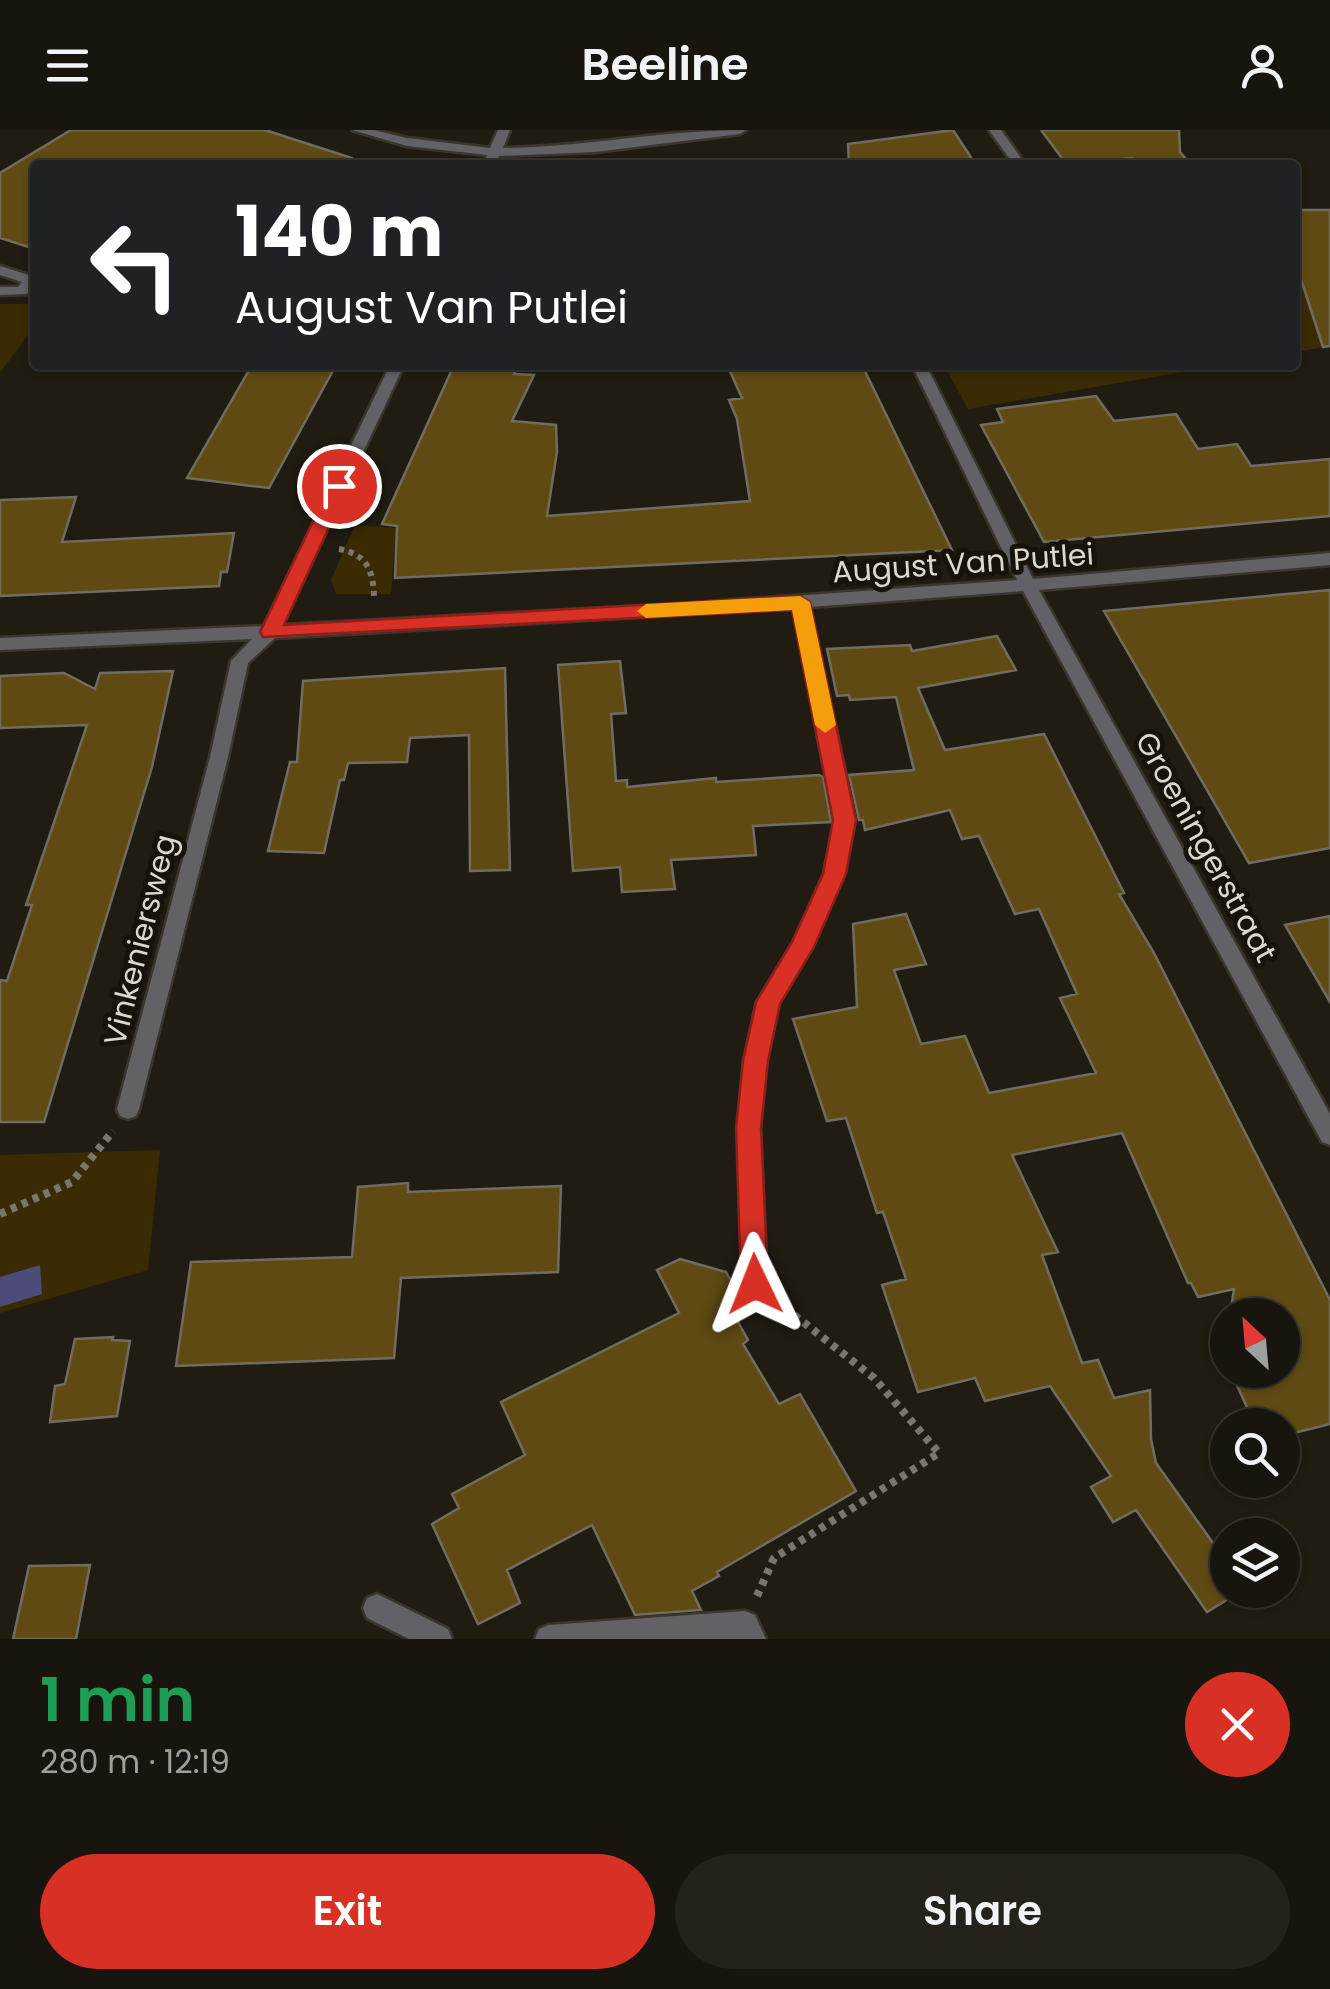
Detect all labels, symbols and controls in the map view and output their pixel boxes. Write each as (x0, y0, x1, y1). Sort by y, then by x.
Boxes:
text: Beeline (582, 33, 749, 96)
icon: menu (40, 38, 95, 93)
icon: person (1235, 38, 1290, 93)
text: 140 m (235, 182, 443, 281)
icon: left (70, 200, 200, 330)
text: August Van Putlei (235, 276, 628, 339)
pin (297, 444, 382, 529)
icon: arrive (312, 459, 367, 514)
street label: August Van Putlei (831, 532, 1095, 594)
street label: Groeningerstraat (1125, 724, 1287, 970)
street label: Vinkeniersweg (93, 830, 187, 1050)
position arrow (703, 1232, 807, 1336)
north arrow (1210, 1298, 1300, 1388)
map controls (1210, 1298, 1300, 1608)
button: search (1210, 1408, 1300, 1498)
button: layers (1210, 1518, 1300, 1608)
text: 1 min (40, 1658, 195, 1742)
button: close (1185, 1672, 1290, 1777)
text: 280 m · 12:19 (40, 1739, 230, 1784)
button: Exit (40, 1854, 655, 1969)
button: Share (675, 1854, 1290, 1969)

